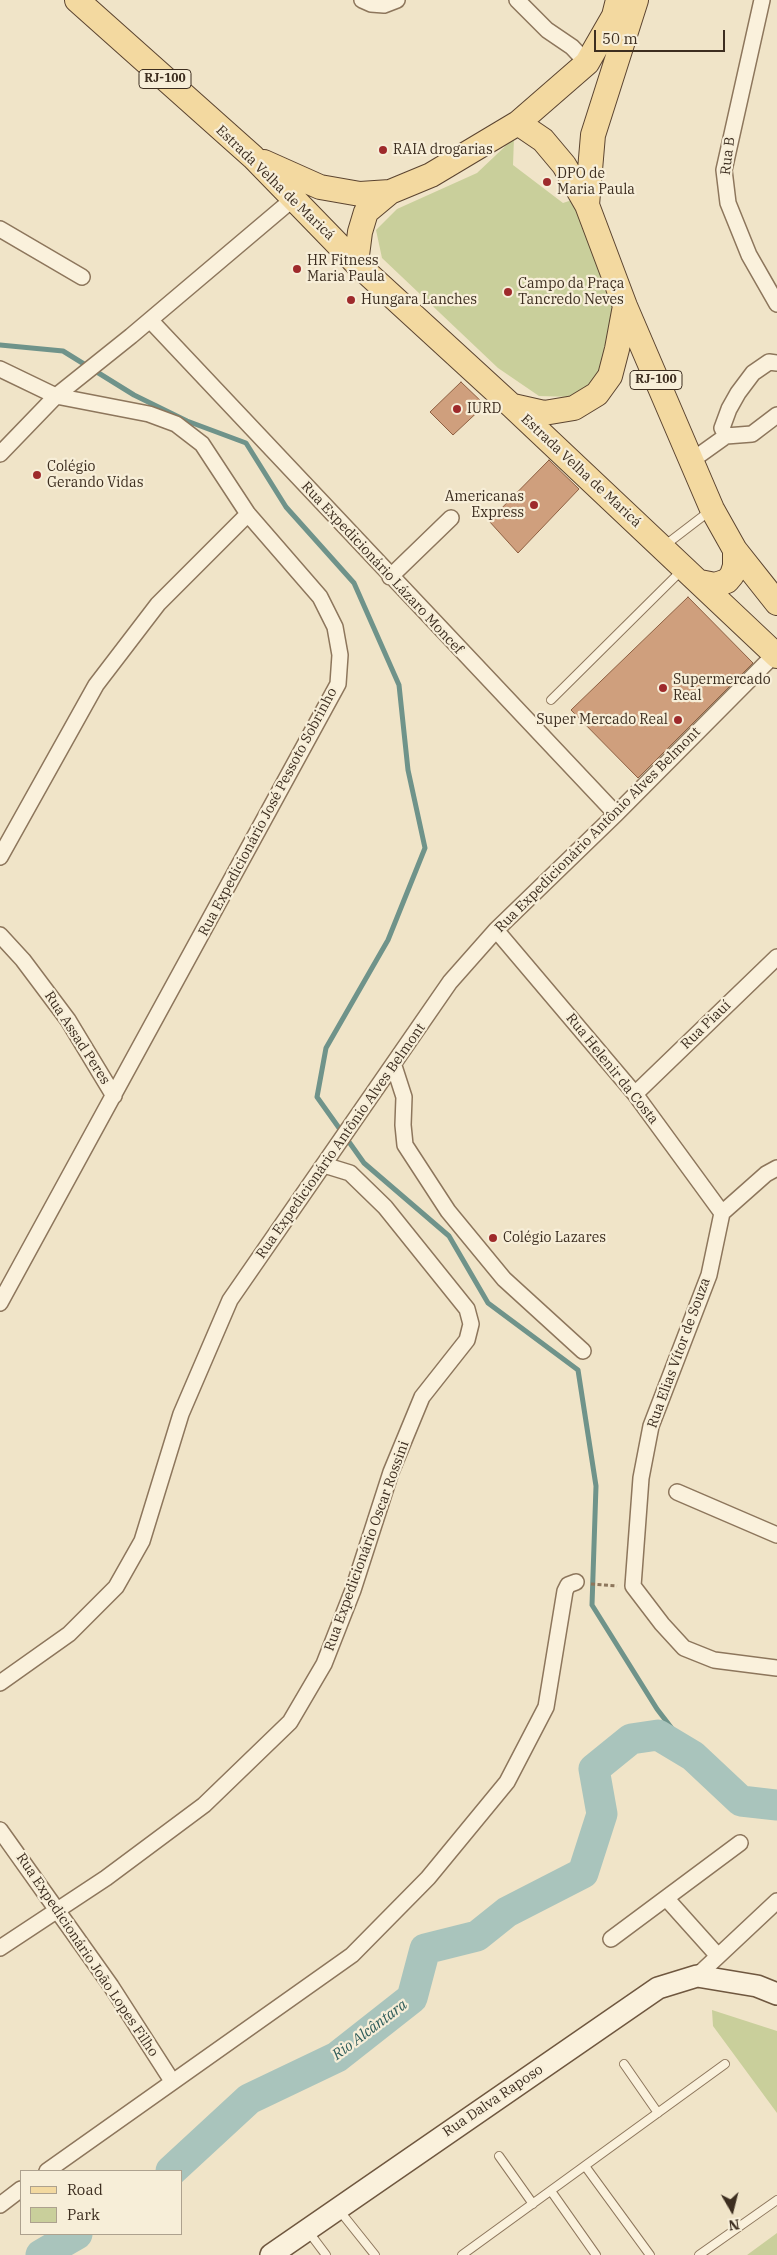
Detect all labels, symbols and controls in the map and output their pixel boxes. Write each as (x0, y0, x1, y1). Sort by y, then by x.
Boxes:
scale bar (597, 20, 728, 52)
text: 50 m (602, 29, 638, 48)
road number: RJ-100 (139, 70, 191, 88)
street label: Estrada Velha de Maricá (212, 122, 338, 244)
street label: Rua B (717, 136, 739, 176)
place label: RAIA drogarias (393, 142, 493, 158)
marker: RAIA drogarias (377, 144, 389, 156)
place label: DPO de Maria Paula (557, 166, 635, 198)
marker: DPO de Maria Paula (541, 176, 553, 188)
place label: HR Fitness Maria Paula (307, 253, 385, 286)
marker: HR Fitness Maria Paula (291, 263, 303, 275)
place label: Campo da Praça Tancredo Neves (518, 276, 624, 308)
marker: Campo da Praça Tancredo Neves (502, 286, 514, 298)
place label: Hungara Lanches (361, 292, 477, 308)
marker: Hungara Lanches (345, 294, 357, 306)
road number: RJ-100 (630, 370, 682, 390)
place label: IURD (467, 401, 501, 417)
marker: IURD (451, 403, 463, 415)
street label: Estrada Velha de Maricá (517, 411, 645, 531)
place label: Colégio Gerando Vidas (47, 459, 143, 492)
marker: Colégio Gerando Vidas (31, 469, 43, 481)
street label: Rua Expedicionário Lázaro Moncef (298, 478, 466, 658)
place label: Americanas Express (445, 489, 524, 522)
marker: Americanas Express (528, 499, 540, 511)
place label: Supermercado Real (673, 672, 771, 704)
marker: Supermercado Real (657, 682, 669, 694)
street label: Rua Expedicionário José Pessoto Sobrinho (195, 685, 341, 939)
place label: Super Mercado Real (536, 712, 668, 728)
marker: Super Mercado Real (672, 714, 684, 726)
street label: Rua Expedicionário Antônio Alves Belmont (492, 724, 704, 936)
street label: Rua Assad Peres (41, 988, 113, 1088)
street label: Rua Piauí (678, 997, 734, 1053)
street label: Rua Helenir da Costa (562, 1010, 662, 1128)
street label: Rua Expedicionário Antônio Alves Belmont (253, 1020, 429, 1262)
place label: Colégio Lazares (503, 1230, 606, 1246)
marker: Colégio Lazares (487, 1232, 499, 1244)
street label: Rua Elias Vítor de Souza (644, 1276, 714, 1430)
street label: Rua Expedicionário Oscar Rossini (321, 1439, 413, 1653)
street label: Rua Expedicionário João Lopes Filho (12, 1850, 162, 2060)
water label: Rio Alcântara (329, 1996, 411, 2064)
street label: Rua Dalva Raposo (440, 2061, 546, 2141)
legend (20, 2170, 182, 2235)
text: Road (67, 2180, 103, 2199)
north arrow (707, 2185, 757, 2235)
text: Park (67, 2205, 100, 2224)
text: N (727, 2215, 741, 2235)

